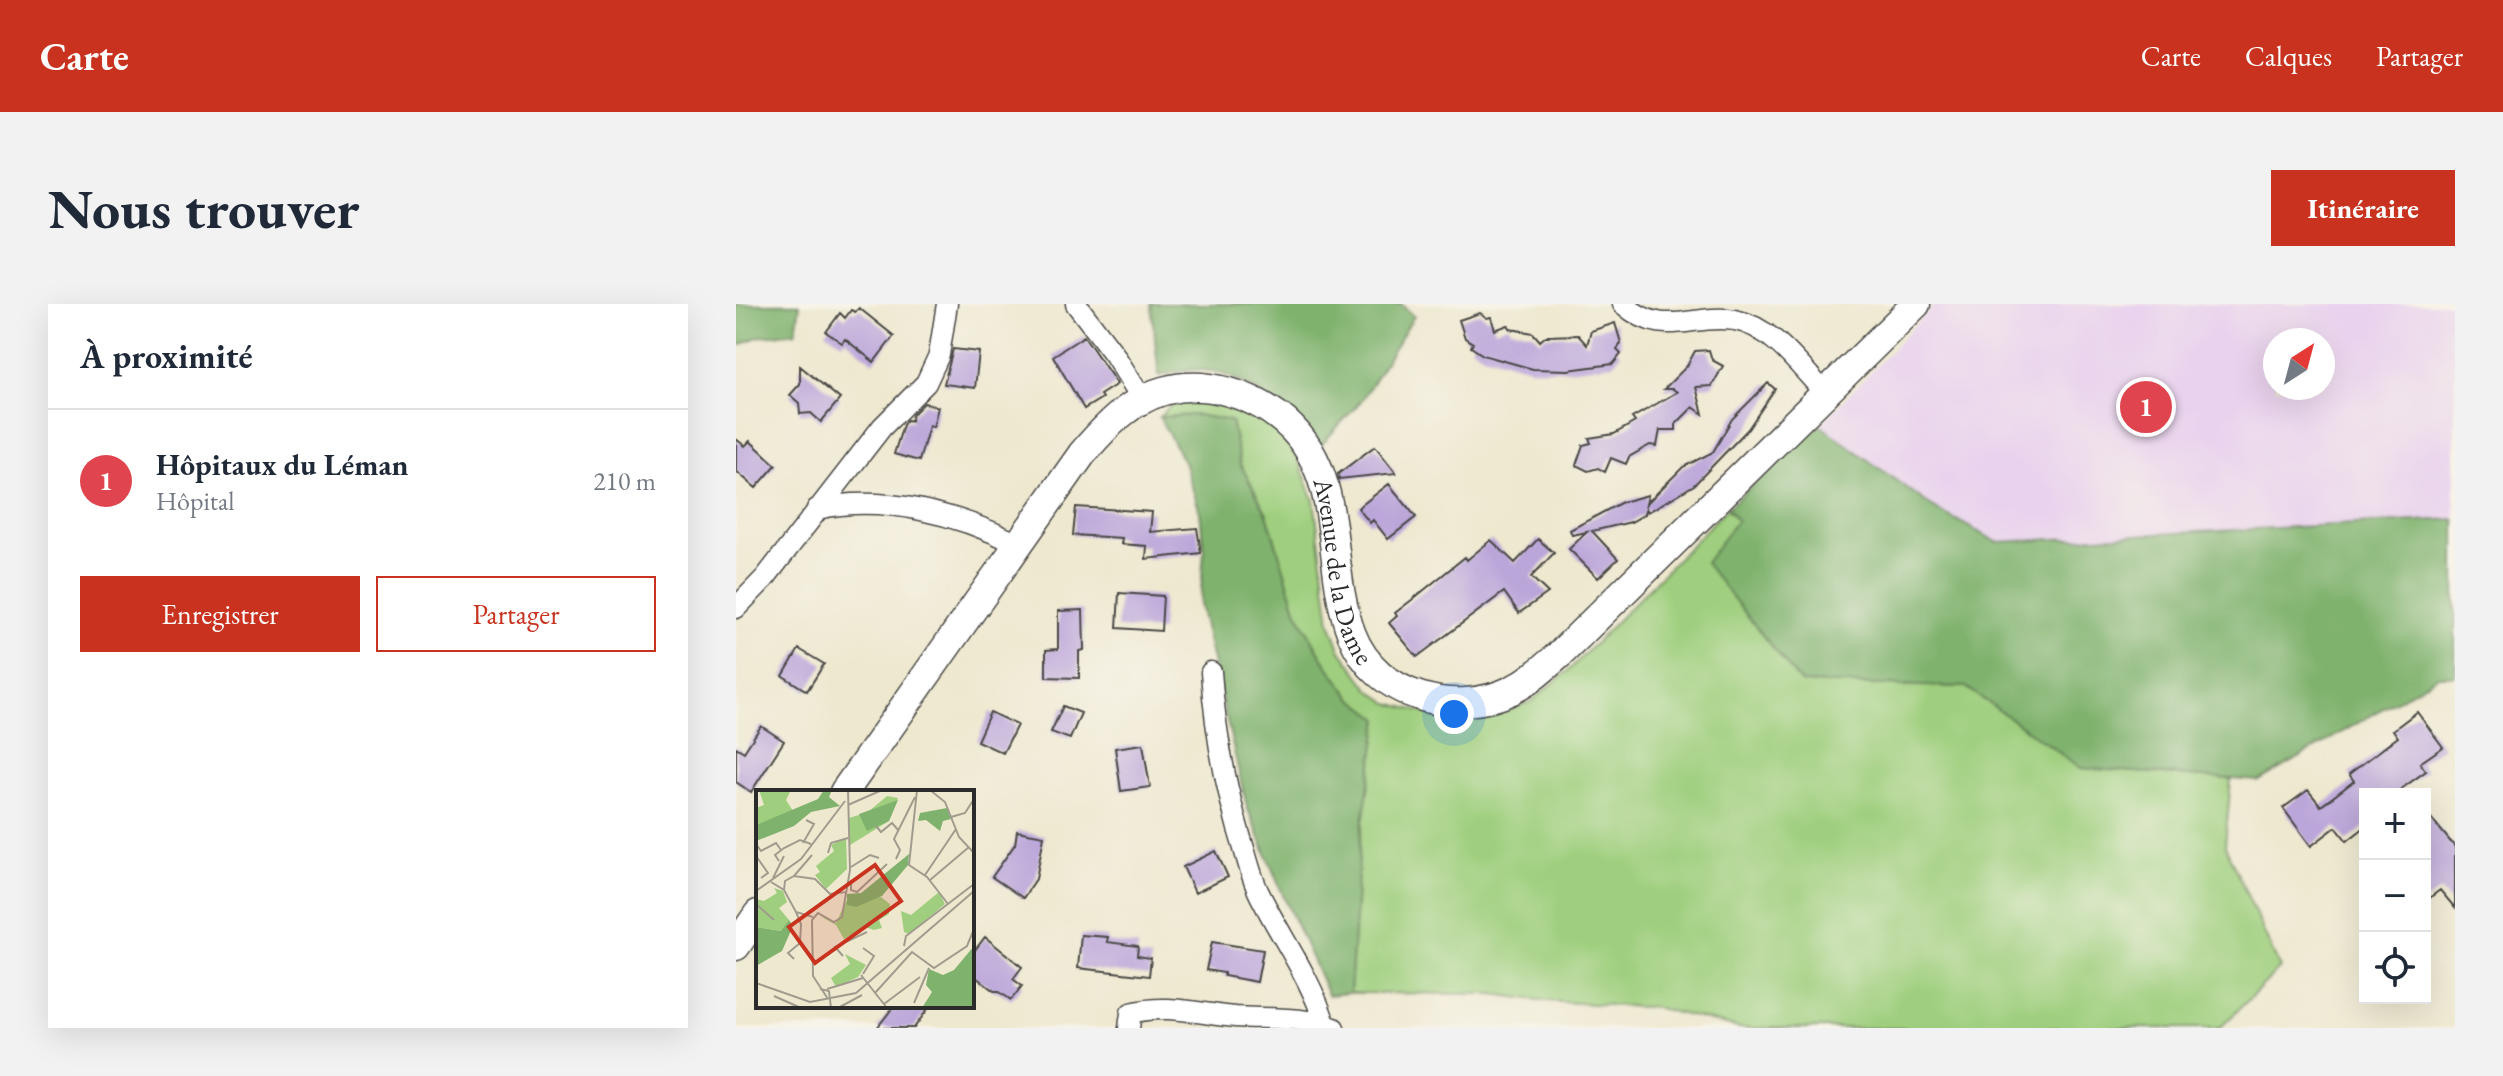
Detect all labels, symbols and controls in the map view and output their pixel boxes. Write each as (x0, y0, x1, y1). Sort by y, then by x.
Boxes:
text: Carte (40, 32, 129, 81)
text: Carte (2141, 38, 2201, 74)
text: Calques (2245, 38, 2332, 74)
text: Partager (2376, 38, 2463, 74)
button: Itinéraire (2271, 170, 2455, 246)
text: Nous trouver (48, 172, 360, 245)
north arrow (2263, 328, 2335, 400)
text: À proximité (80, 334, 253, 378)
pin: 1 (2120, 377, 2172, 437)
text: Hôpitaux du Léman (156, 445, 409, 484)
text: 1 (99, 464, 113, 498)
text: 210 m (593, 464, 656, 498)
street label: Avenue de la Dame (1305, 473, 1381, 672)
text: Hôpital (156, 484, 235, 518)
button: Enregistrer (80, 576, 360, 652)
button: Partager (376, 576, 656, 652)
your location (1434, 694, 1474, 734)
map controls (2359, 788, 2431, 1004)
button: + (2359, 788, 2431, 860)
inset map (756, 790, 974, 1008)
button: − (2359, 860, 2431, 932)
button: locate (2359, 932, 2431, 1004)

